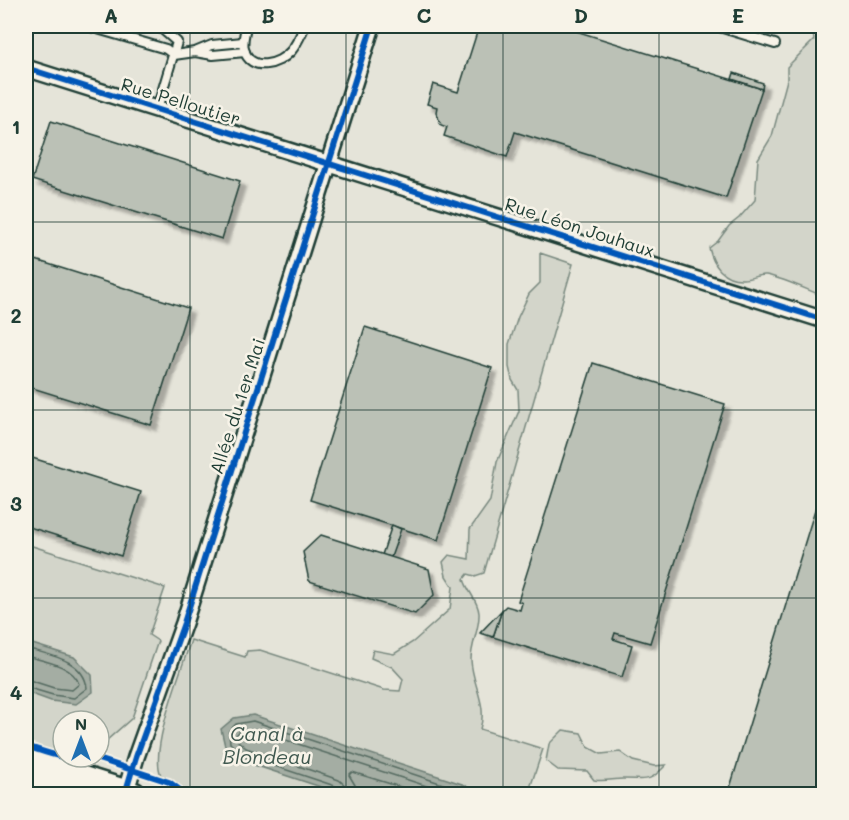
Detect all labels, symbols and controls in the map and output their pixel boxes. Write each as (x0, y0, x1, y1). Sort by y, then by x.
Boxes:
text: A (104, 2, 118, 28)
text: B (261, 2, 275, 28)
text: C (417, 2, 432, 28)
text: D (574, 2, 588, 28)
text: E (732, 2, 744, 28)
street label: Rue Pelloutier (118, 71, 244, 131)
text: 1 (12, 113, 20, 139)
street label: Rue Léon Jouhaux (502, 191, 658, 263)
text: 2 (10, 302, 22, 328)
street label: Allée du 1er Mai (204, 335, 270, 477)
text: 3 (10, 490, 22, 516)
text: 4 (10, 679, 23, 705)
north arrow (51, 709, 111, 769)
text: N (75, 713, 87, 734)
water label: Canal à Blondeau (223, 720, 311, 769)

